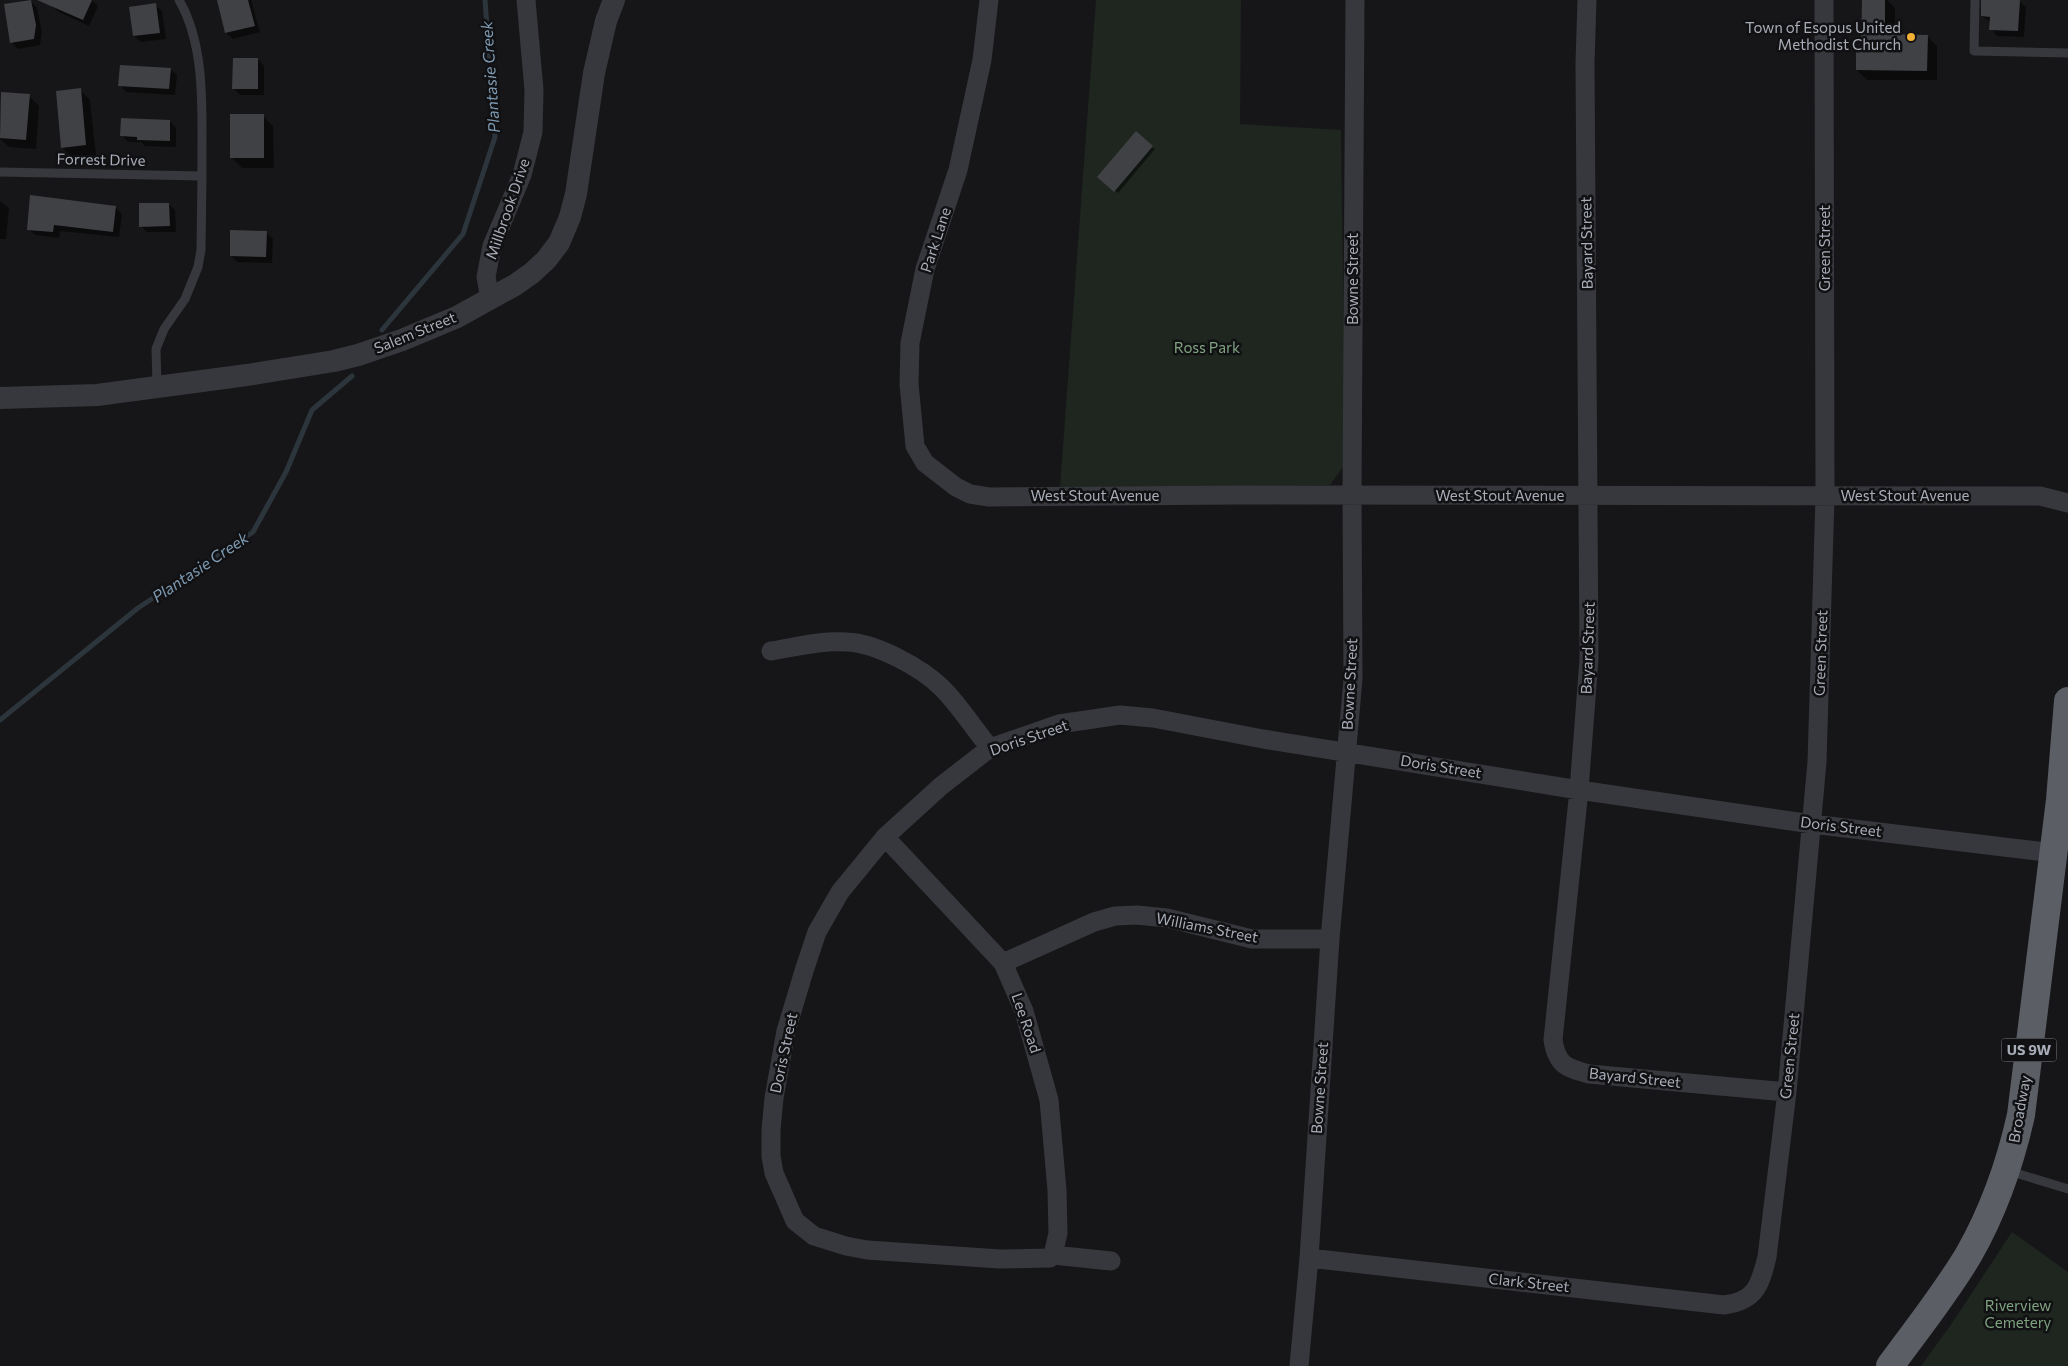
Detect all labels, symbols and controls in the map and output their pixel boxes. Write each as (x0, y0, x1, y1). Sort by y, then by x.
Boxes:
place label: Town of Esopus United Methodist Church (1745, 18, 1901, 53)
water label: Plantasie Creek (476, 20, 503, 134)
marker: Town of Esopus United Methodist Church (1905, 31, 1917, 43)
street label: Forrest Drive (56, 149, 146, 169)
street label: Millbrook Drive (481, 156, 533, 262)
street label: Bayard Street (1576, 197, 1596, 289)
street label: Park Lane (916, 205, 954, 274)
street label: Green Street (1815, 205, 1833, 291)
street label: Bowne Street (1343, 233, 1361, 325)
street label: Salem Street (371, 307, 458, 357)
park label: Ross Park (1174, 338, 1240, 356)
street label: West Stout Avenue (1030, 486, 1160, 504)
street label: West Stout Avenue (1435, 486, 1565, 504)
street label: West Stout Avenue (1840, 486, 1970, 504)
water label: Plantasie Creek (148, 527, 252, 606)
street label: Bayard Street (1576, 601, 1598, 694)
street label: Green Street (1809, 609, 1831, 696)
street label: Bowne Street (1338, 637, 1360, 730)
street label: Doris Street (987, 715, 1070, 759)
street label: Doris Street (1399, 751, 1483, 781)
street label: Doris Street (1799, 812, 1883, 840)
street label: Williams Street (1155, 908, 1260, 946)
street label: Lee Road (1008, 990, 1046, 1055)
street label: Doris Street (766, 1011, 800, 1095)
street label: Green Street (1776, 1012, 1802, 1100)
road number: US 9W (2002, 1038, 2056, 1062)
street label: Bowne Street (1307, 1041, 1331, 1135)
street label: Bayard Street (1588, 1063, 1682, 1091)
street label: Broadway (2004, 1073, 2034, 1144)
street label: Clark Street (1488, 1269, 1570, 1295)
park label: Riverview Cemetery (1985, 1296, 2052, 1331)

